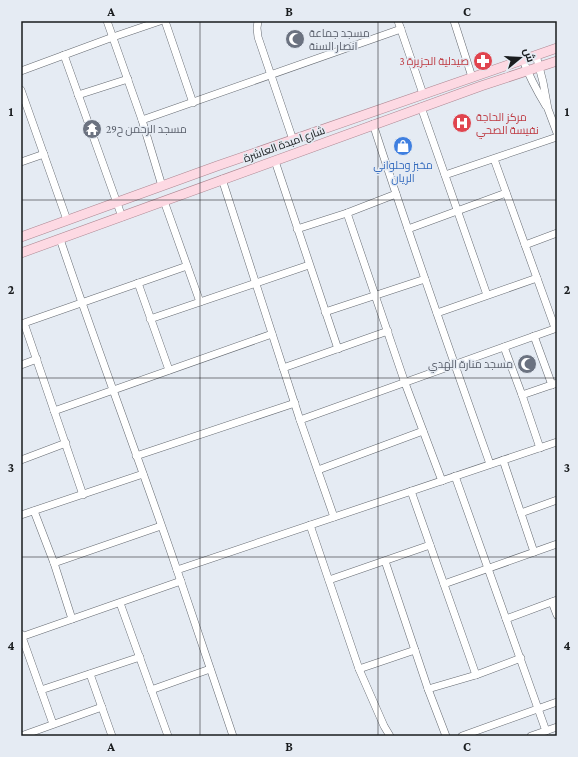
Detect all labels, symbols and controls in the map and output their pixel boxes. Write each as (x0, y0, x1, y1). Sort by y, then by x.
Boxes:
text: A (106, 4, 115, 19)
text: B (285, 4, 293, 19)
text: C (463, 4, 471, 19)
place label: مسجد جماعة انصار السنة (309, 27, 370, 53)
mosque icon: مسجد جماعة انصار السنة (284, 28, 306, 50)
north arrow (500, 38, 540, 78)
text: ش (521, 46, 537, 64)
pharmacy icon: صيدلية الجزيرة 3 (472, 50, 494, 72)
place label: صيدلية الجزيرة 3 (399, 55, 469, 68)
text: 1 (9, 104, 14, 119)
text: 1 (565, 104, 570, 119)
place label: مركز الحاجة نفيسة الصحي (476, 111, 539, 139)
hospital icon: مركز الحاجة نفيسة الصحي (451, 112, 473, 134)
temple icon: مسجد الرحمن ح29 (81, 118, 103, 140)
place label: مسجد الرحمن ح29 (106, 123, 187, 137)
street label: شارع امبدة العاشرة (242, 124, 327, 166)
shop icon: مخبز وحلواني الريان (392, 135, 414, 157)
place label: مخبز وحلواني الريان (373, 159, 433, 185)
text: 2 (8, 282, 15, 297)
text: 2 (564, 282, 571, 297)
mosque icon: مسجد منارة الهدي (516, 353, 538, 375)
place label: مسجد منارة الهدي (428, 358, 513, 373)
text: 3 (8, 460, 14, 475)
text: 3 (564, 460, 570, 475)
text: 4 (7, 638, 15, 653)
text: 4 (563, 638, 571, 653)
text: A (106, 739, 115, 754)
text: B (285, 739, 293, 754)
text: C (463, 739, 471, 754)

